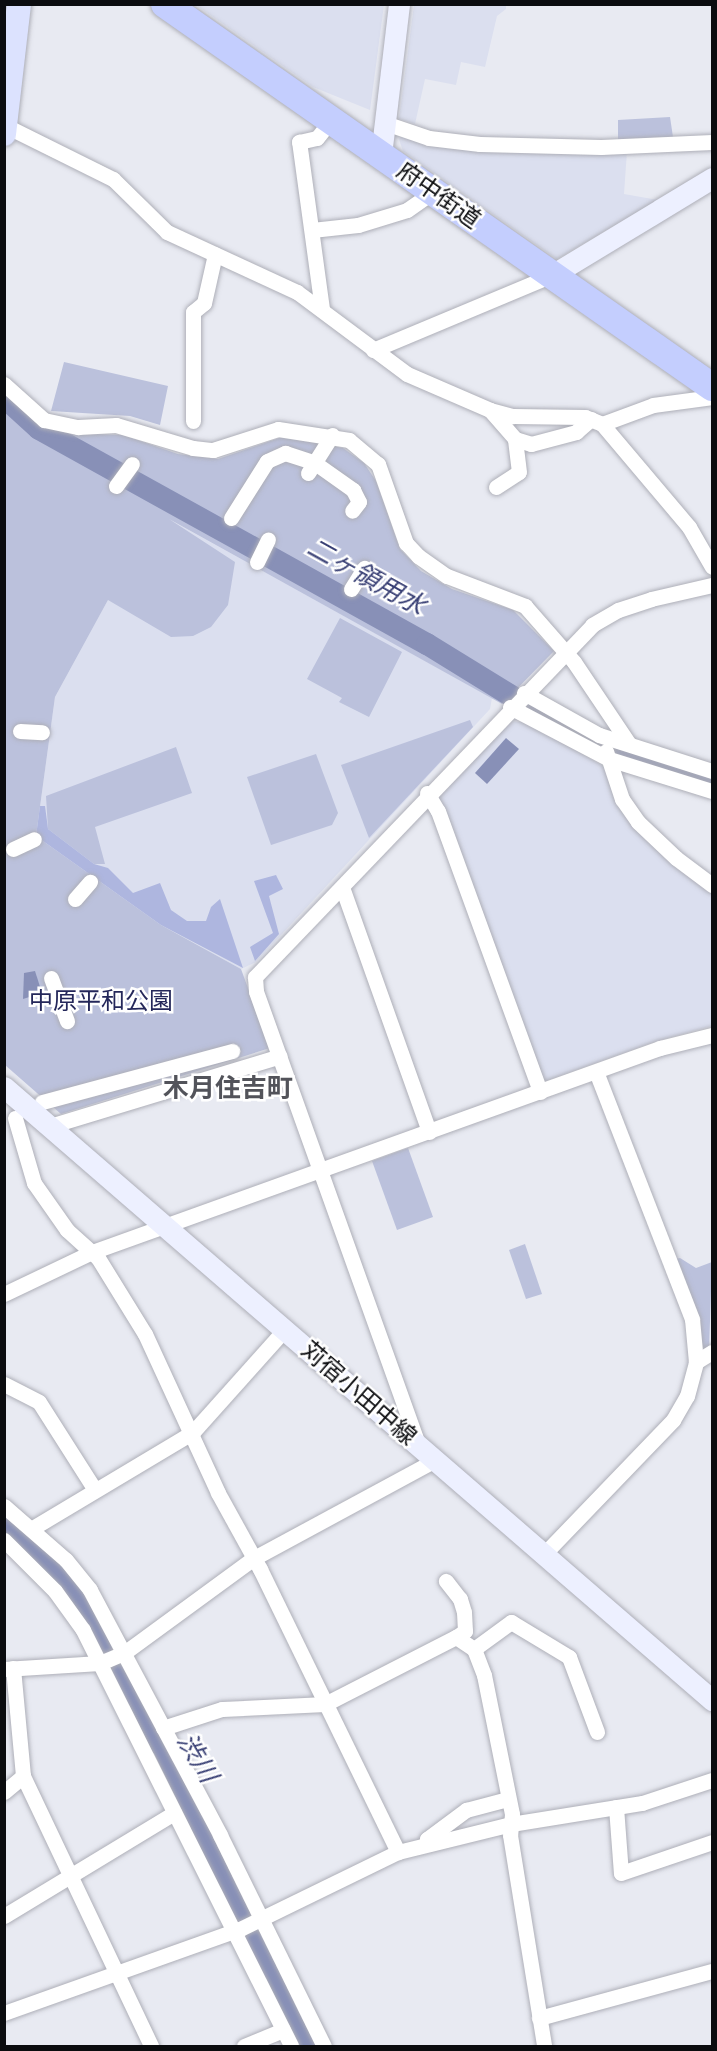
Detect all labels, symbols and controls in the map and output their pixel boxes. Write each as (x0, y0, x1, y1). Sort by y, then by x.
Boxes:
street label: 府中街道 (391, 156, 487, 234)
water label: 二ヶ領用水 (302, 532, 430, 622)
park label: 中原平和公園 (29, 987, 173, 1015)
district label: 木月住吉町 (163, 1073, 293, 1105)
street label: 苅宿小田中線 (295, 1335, 423, 1451)
water label: 渋川 (170, 1728, 224, 1788)

